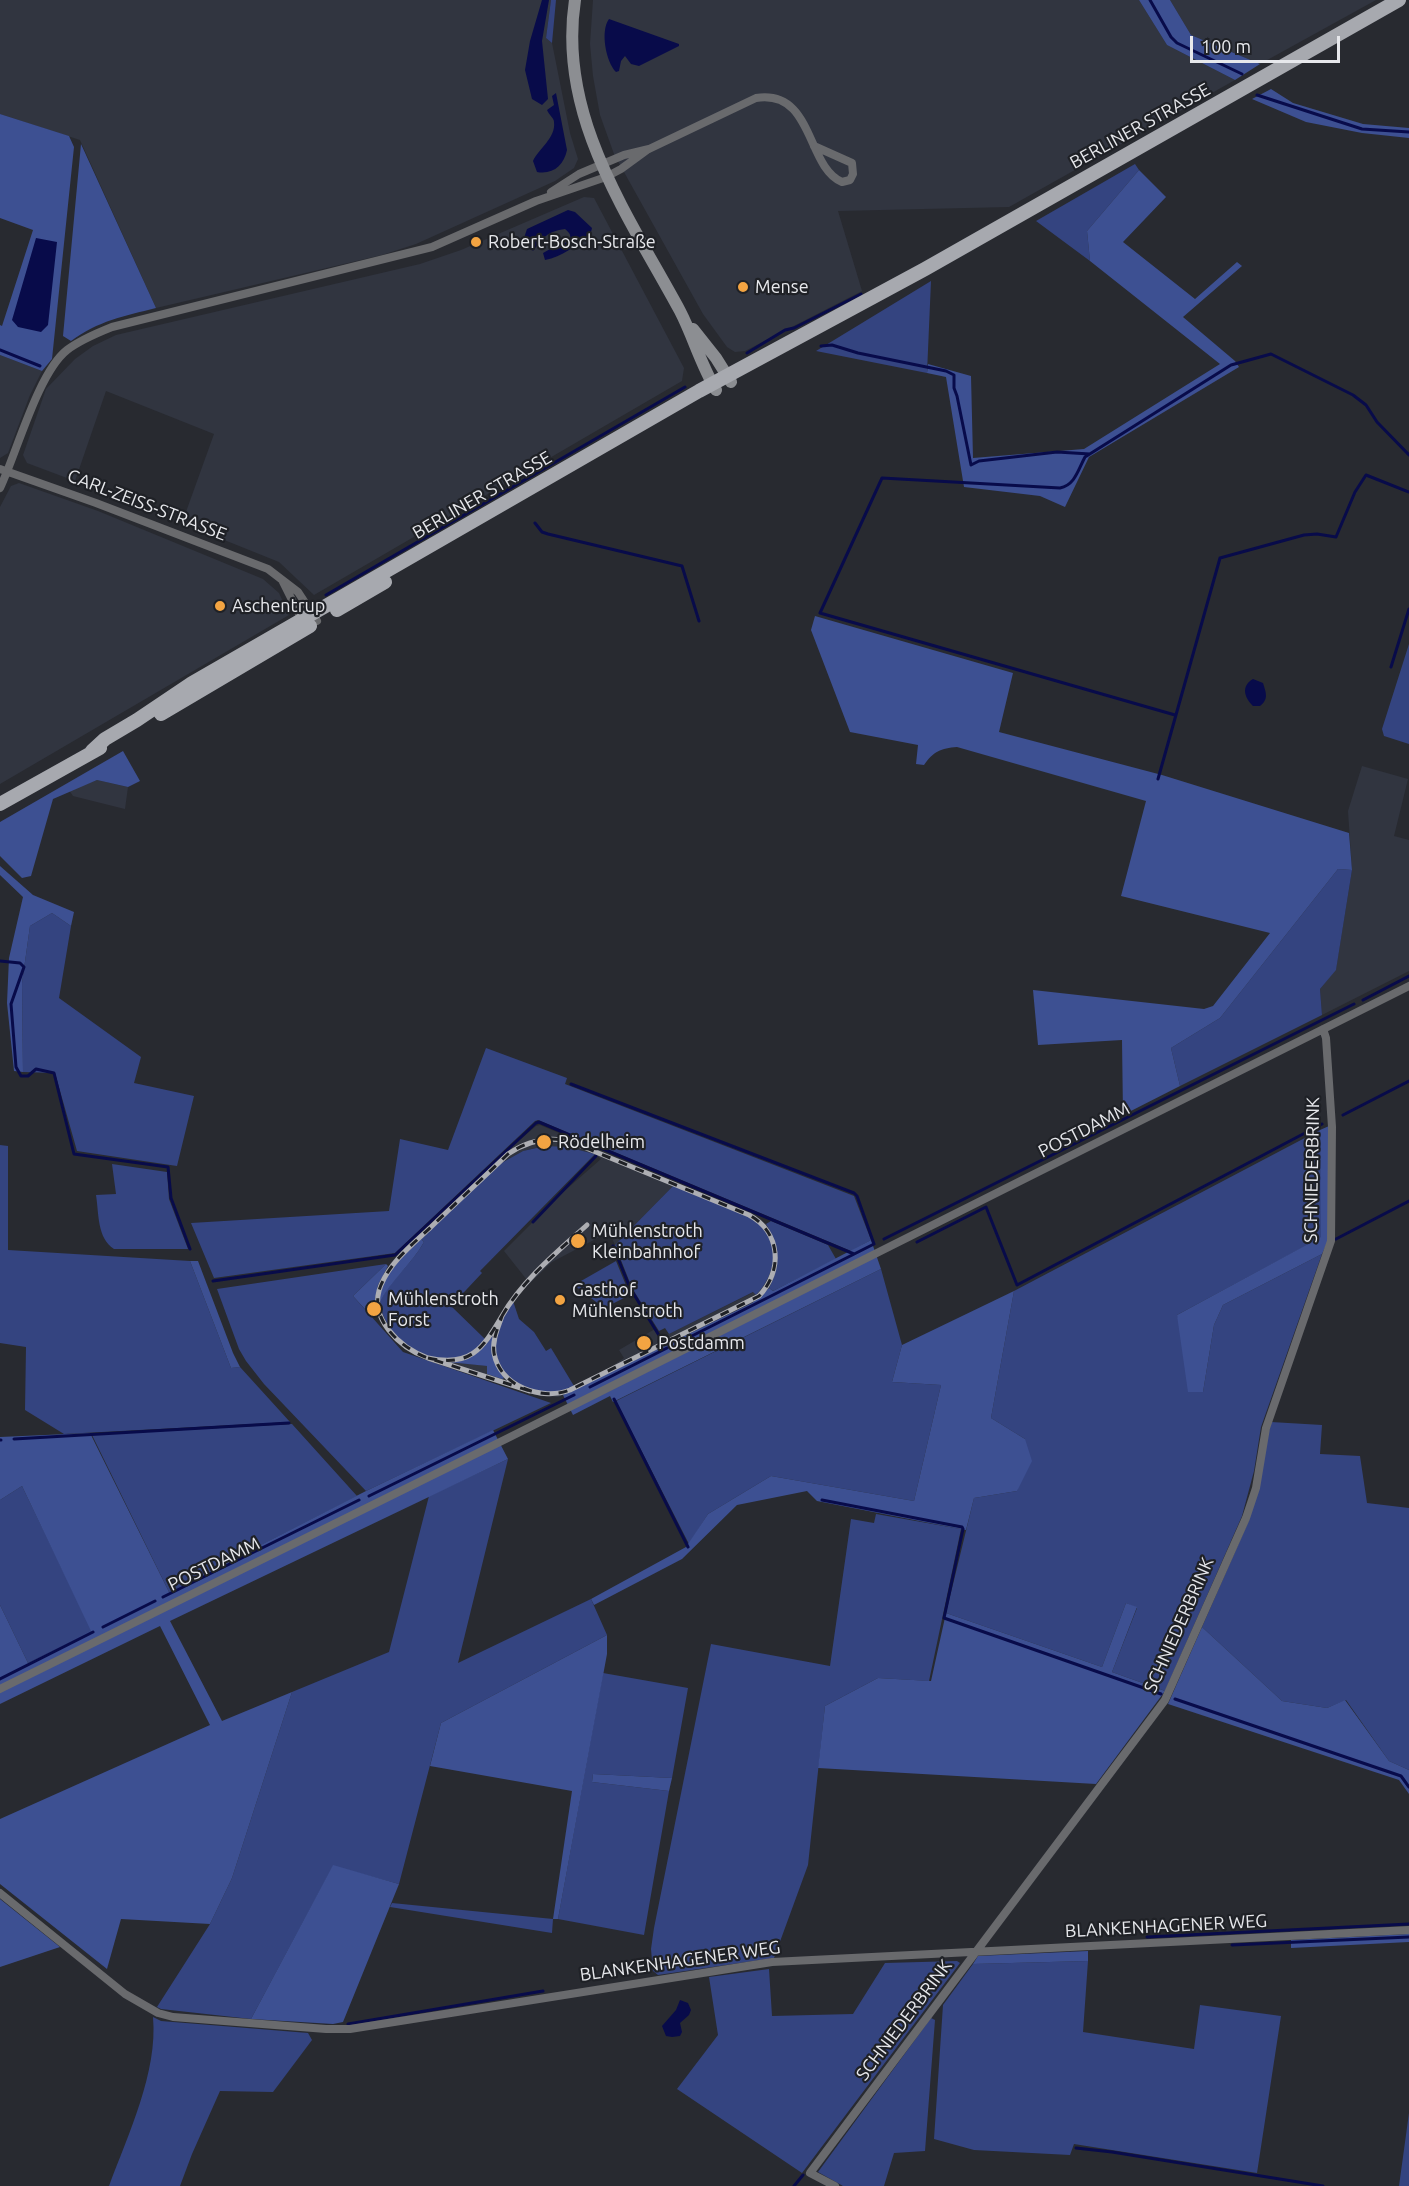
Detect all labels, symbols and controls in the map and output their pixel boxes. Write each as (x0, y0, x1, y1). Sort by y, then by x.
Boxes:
scale bar (1193, 24, 1343, 62)
text: 100 m (1201, 36, 1251, 56)
street label: BERLINER STRASSE (1066, 79, 1214, 173)
place label: Robert-Bosch-Straße (488, 231, 656, 253)
marker: Robert-Bosch-Straße (469, 235, 483, 249)
place label: Mense (755, 276, 809, 298)
marker: Mense (736, 280, 750, 294)
street label: BERLINER STRASSE (409, 446, 555, 544)
street label: CARL-ZEISS-STRASSE (64, 465, 230, 545)
place label: Aschentrup (232, 595, 325, 617)
marker: Aschentrup (213, 599, 227, 613)
street label: SCHNIEDERBRINK (1300, 1097, 1324, 1243)
street label: POSTDAMM (1035, 1098, 1133, 1162)
place label: Rödelheim (558, 1131, 645, 1153)
marker: Rödelheim (535, 1133, 553, 1151)
place label: Mühlenstroth Kleinbahnhof (592, 1220, 703, 1262)
marker: Mühlenstroth Kleinbahnhof (569, 1232, 587, 1250)
place label: Gasthof Mühlenstroth (572, 1279, 683, 1322)
place label: Mühlenstroth Forst (388, 1288, 499, 1330)
marker: Gasthof Mühlenstroth (553, 1293, 567, 1307)
marker: Mühlenstroth Forst (365, 1300, 383, 1318)
place label: Postdamm (658, 1332, 745, 1354)
marker: Postdamm (635, 1334, 653, 1352)
street label: POSTDAMM (164, 1532, 264, 1596)
street label: SCHNIEDERBRINK (1140, 1554, 1218, 1696)
street label: BLANKENHAGENER WEG (1064, 1910, 1268, 1942)
street label: BLANKENHAGENER WEG (578, 1936, 782, 1986)
street label: SCHNIEDERBRINK (852, 1955, 956, 2085)

